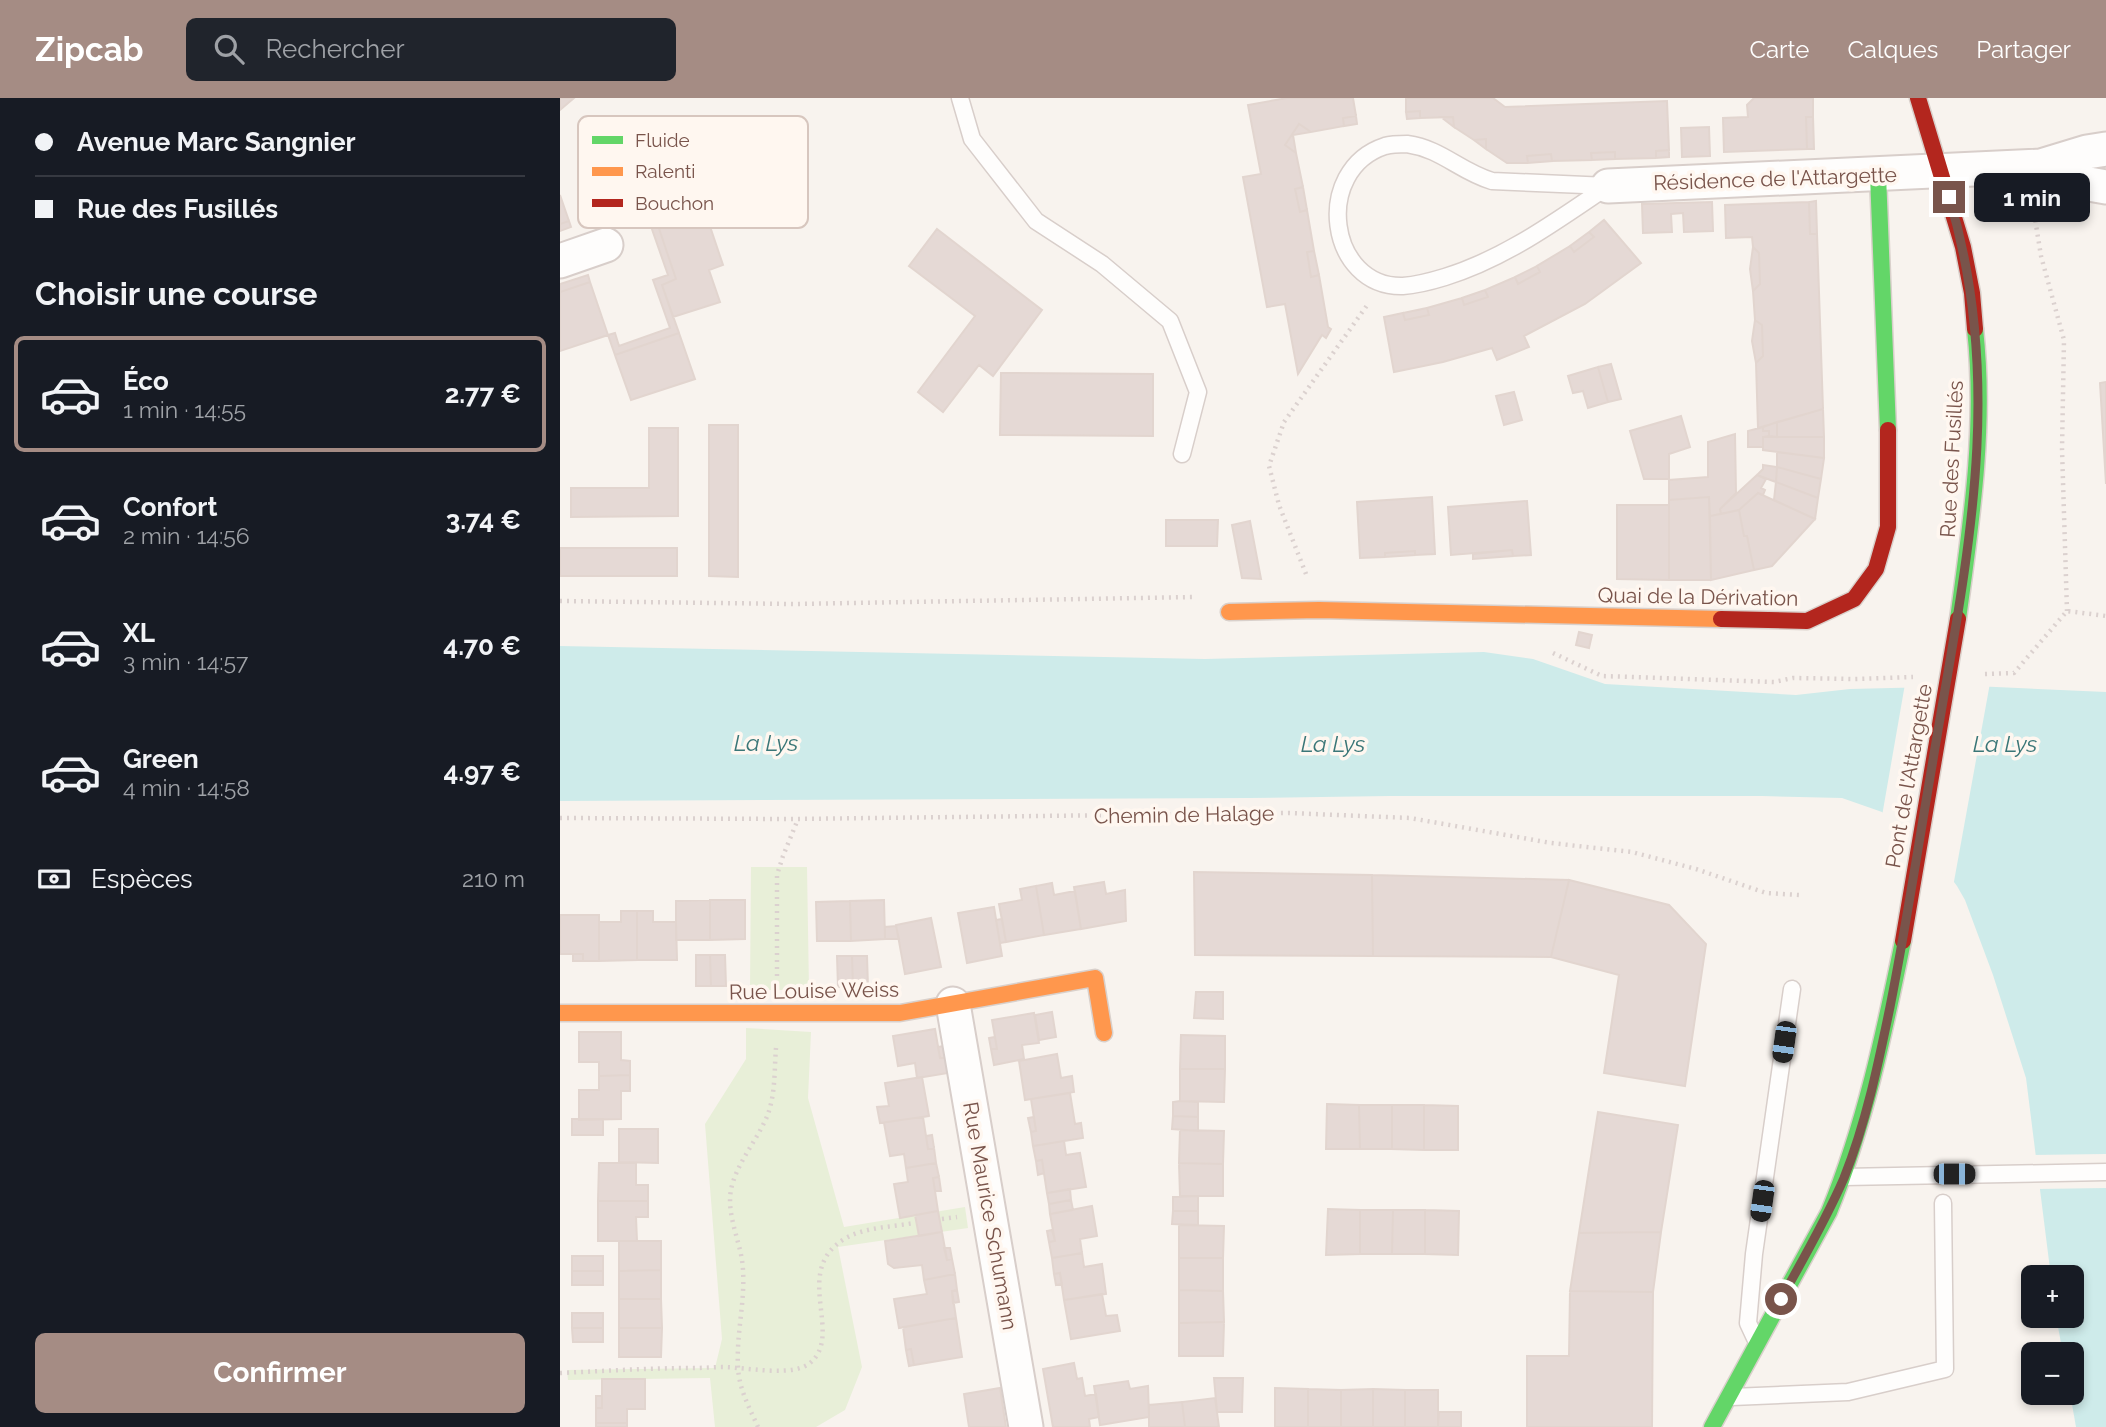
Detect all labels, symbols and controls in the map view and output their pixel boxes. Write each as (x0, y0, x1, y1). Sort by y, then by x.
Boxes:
search box (186, 18, 676, 81)
text: Zipcab (35, 30, 144, 69)
icon: search (210, 30, 248, 68)
text: Rechercher (266, 34, 405, 64)
text: Carte (1750, 35, 1809, 64)
text: Calques (1847, 35, 1938, 64)
text: Partager (1976, 35, 2071, 64)
legend (578, 116, 808, 228)
text: Avenue Marc Sangnier (77, 127, 356, 157)
text: Fluide (635, 129, 690, 151)
text: Ralenti (635, 160, 695, 182)
street label: Résidence de l'Attargette (1653, 162, 1897, 195)
callout: 1 min (1974, 172, 2089, 222)
route end (1933, 181, 1965, 213)
text: 1 min (2003, 184, 2061, 211)
text: Bouchon (635, 192, 714, 214)
text: Rue des Fusillés (77, 194, 278, 224)
text: Choisir une course (35, 275, 318, 312)
icon: car (39, 363, 102, 426)
text: Éco (123, 366, 169, 396)
text: 2.77 € (445, 379, 521, 409)
street label: Rue des Fusillés (1935, 380, 1968, 538)
text: 1 min · 14:55 (123, 396, 246, 423)
icon: car (39, 489, 102, 552)
text: Confort (123, 492, 217, 522)
text: 3.74 € (446, 505, 521, 535)
text: 2 min · 14:56 (123, 522, 250, 549)
street label: Quai de la Dérivation (1597, 582, 1799, 611)
icon: car (39, 615, 102, 678)
text: XL (123, 618, 155, 648)
text: 4.70 € (443, 631, 521, 661)
text: 3 min · 14:57 (123, 648, 248, 675)
street label: Pont de l'Attargette (1880, 682, 1937, 870)
water label: La Lys (734, 729, 799, 756)
water label: La Lys (1301, 730, 1366, 757)
water label: La Lys (1973, 730, 2038, 757)
icon: car (39, 741, 102, 804)
text: Green (123, 744, 199, 774)
text: 4.97 € (443, 757, 521, 787)
text: 4 min · 14:58 (123, 774, 250, 801)
street label: Chemin de Halage (1094, 800, 1274, 829)
icon: cash (35, 860, 73, 898)
text: Espèces (91, 864, 193, 894)
text: 210 m (462, 865, 525, 892)
street label: Rue Louise Weiss (729, 977, 899, 1004)
car (1771, 1020, 1798, 1064)
street label: Rue Maurice Schumann (958, 1100, 1023, 1332)
car (1934, 1164, 1976, 1185)
car (1749, 1179, 1776, 1223)
map controls (2021, 1265, 2084, 1405)
button: + (2021, 1265, 2084, 1328)
route start (1765, 1283, 1797, 1315)
button: Confirmer (35, 1333, 525, 1413)
button: − (2021, 1342, 2084, 1405)

